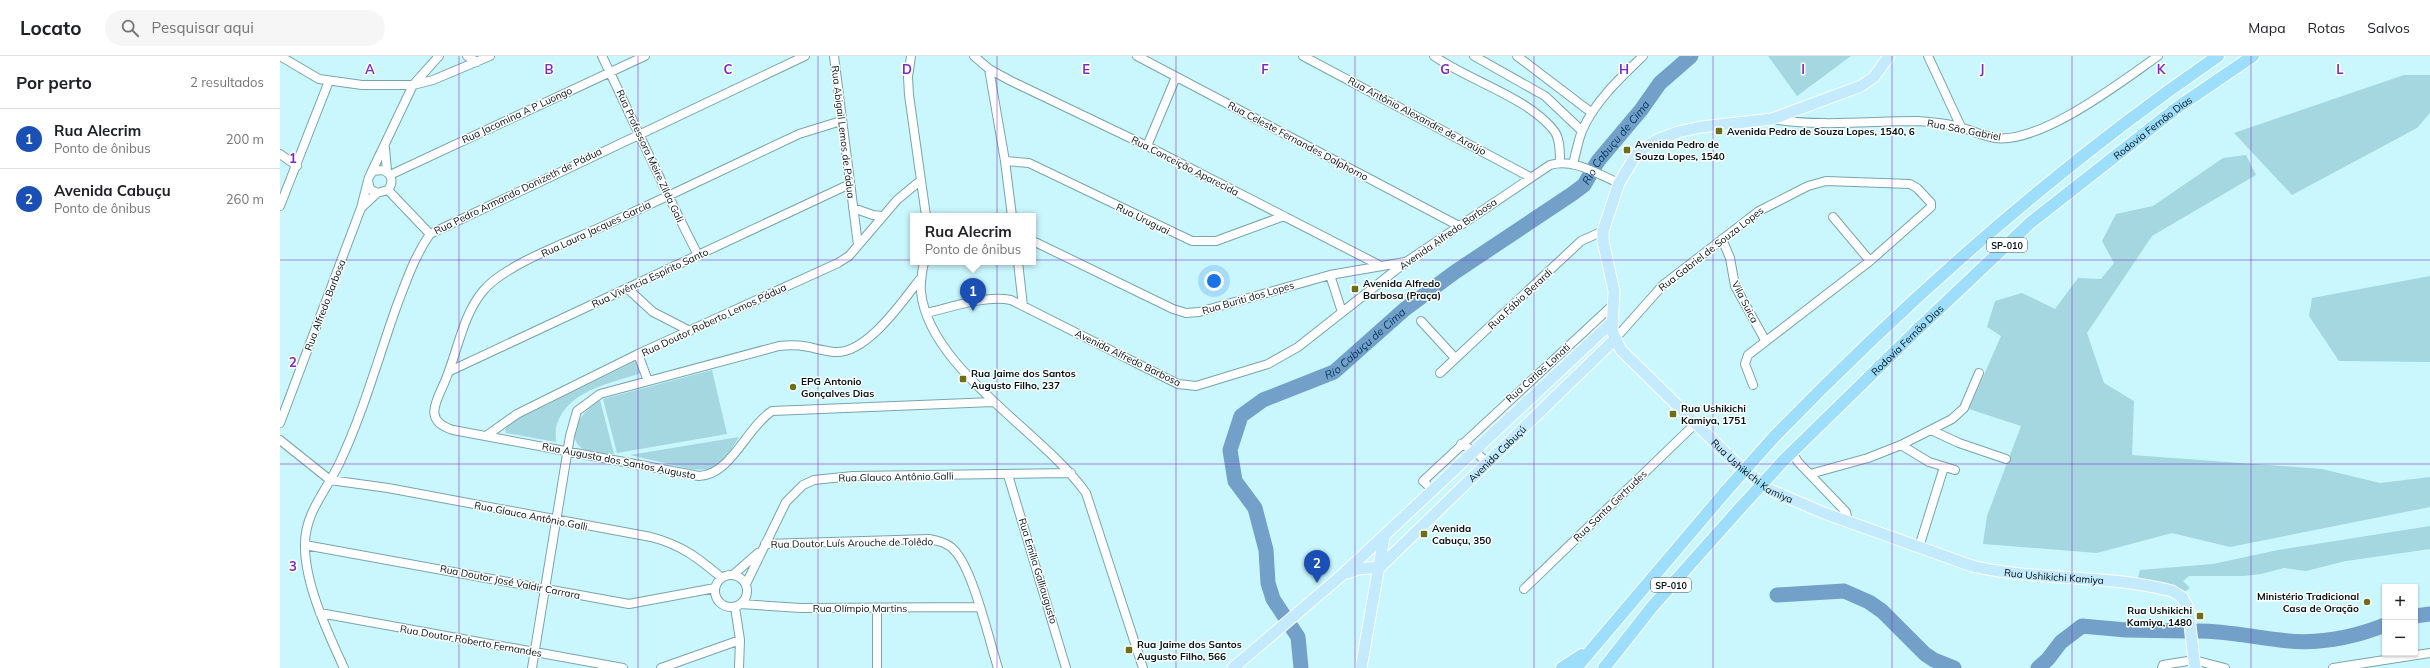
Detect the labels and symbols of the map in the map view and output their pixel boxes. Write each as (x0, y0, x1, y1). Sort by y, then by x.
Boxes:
text: A (365, 61, 375, 77)
text: B (545, 61, 554, 77)
text: C (724, 61, 733, 77)
text: D (902, 61, 912, 77)
text: E (1082, 61, 1090, 77)
text: F (1261, 61, 1269, 77)
text: G (1440, 61, 1450, 77)
text: H (1619, 61, 1629, 77)
text: I (1801, 61, 1805, 77)
text: J (1980, 61, 1984, 77)
text: K (2157, 61, 2167, 77)
text: L (2336, 61, 2344, 77)
street label: Rua Abigail Lemos de Pádua (828, 65, 858, 199)
street label: Rua Antônio Alexandre de Araújo (1346, 74, 1489, 158)
street label: Rua Jacomina A P Luongo (460, 84, 575, 146)
street label: Rua Professora Meire Zilda Gali (613, 88, 687, 224)
street label: Rodovia Fernão Dias (2110, 93, 2194, 162)
water label: Rio Cabuçu de Cima (1579, 97, 1653, 187)
street label: Rua Celeste Fernandes Dalphorno (1225, 98, 1371, 184)
street label: Rua São Gabriel (1926, 116, 2002, 144)
place label: Avenida Pedro de Souza Lopes, 1540, 6 (1727, 125, 1915, 138)
marker: Avenida Pedro de Souza Lopes, 1540, 6 (1714, 126, 1724, 136)
street label: Rua Conceição Aparecida (1129, 133, 1241, 199)
place label: Avenida Pedro de Souza Lopes, 1540 (1635, 138, 1725, 163)
street label: Rua Pedro Armando Donizeth de Pádua (432, 145, 604, 237)
marker: Avenida Pedro de Souza Lopes, 1540 (1622, 145, 1632, 155)
text: 1 (289, 150, 297, 166)
street label: Avenida Alfredo Barbosa (1397, 195, 1499, 273)
street label: Rua Laura Jacques Garcia (539, 198, 653, 260)
street label: Rua Uruguai (1114, 200, 1172, 238)
street label: Rua Gabriel de Souza Lopes (1656, 204, 1766, 294)
road number: SP-010 (1987, 238, 2027, 252)
street label: Rua Vivência Espírito Santo (590, 245, 711, 311)
street label: Rua Alfredo Barbosa (302, 257, 348, 353)
street label: Rua Fábio Berardi (1485, 266, 1555, 332)
your location (1204, 271, 1224, 291)
place label: Avenida Alfredo Barbosa (Praça) (1363, 277, 1441, 302)
pin: 1 (960, 278, 986, 311)
street label: Rua Buriti dos Lopes (1200, 279, 1296, 317)
street label: Vila Suica (1729, 279, 1761, 325)
street label: Rua Doutor Roberto Lemos Pádua (639, 281, 789, 359)
marker: Avenida Alfredo Barbosa (Praça) (1350, 284, 1360, 294)
street label: Rodovia Fernão Dias (1868, 302, 1946, 378)
water label: Rio Cabuçu de Cima (1323, 305, 1409, 382)
street label: Avenida Alfredo Barbosa (1073, 327, 1183, 389)
street label: Rua Carlos Lonati (1503, 341, 1573, 405)
text: 2 (289, 354, 297, 370)
place label: Rua Jaime dos Santos Augusto Filho, 237 (971, 367, 1076, 392)
marker: Rua Jaime dos Santos Augusto Filho, 237 (958, 374, 968, 384)
place label: EPG Antonio Gonçalves Dias (801, 375, 874, 400)
marker: EPG Antonio Gonçalves Dias (788, 382, 798, 392)
place label: Rua Ushikichi Kamiya, 1751 (1681, 402, 1746, 427)
marker: Rua Ushikichi Kamiya, 1751 (1668, 409, 1678, 419)
street label: Avenida Cabuçú (1465, 422, 1529, 485)
street label: Rua Ushikichi Kamiya (1709, 436, 1795, 506)
street label: Rua Augusta dos Santos Augusto (541, 440, 697, 482)
street label: Rua Santa Gertrudes (1570, 467, 1650, 545)
street label: Rua Glauco Antônio Galli (838, 469, 954, 485)
street label: Rua Glauco Antônio Galli (473, 499, 589, 533)
street label: Rua Emília Galliaugusto (1016, 517, 1060, 626)
place label: Avenida Cabuçu, 350 (1432, 522, 1491, 547)
marker: Avenida Cabuçu, 350 (1419, 529, 1429, 539)
street label: Rua Doutor Luís Arouche de Tolêdo (771, 535, 934, 551)
pin: 2 (1304, 550, 1330, 583)
text: 3 (289, 558, 297, 574)
street label: Rua Doutor José Valdir Carrara (439, 562, 581, 602)
street label: Rua Ushikichi Kamiya (2003, 565, 2104, 587)
road number: SP-010 (1651, 578, 1691, 592)
place label: Ministério Tradicional Casa de Oração (2257, 590, 2359, 615)
marker: Ministério Tradicional Casa de Oração (2362, 597, 2372, 607)
street label: Rua Olímpio Martins (813, 602, 907, 615)
place label: Rua Ushikichi Kamiya, 1480 (2127, 604, 2192, 629)
marker: Rua Ushikichi Kamiya, 1480 (2195, 611, 2205, 621)
street label: Rua Doutor Roberto Fernandes (399, 622, 543, 660)
place label: Rua Jaime dos Santos Augusto Filho, 566 (1137, 638, 1242, 663)
marker: Rua Jaime dos Santos Augusto Filho, 566 (1124, 645, 1134, 655)

